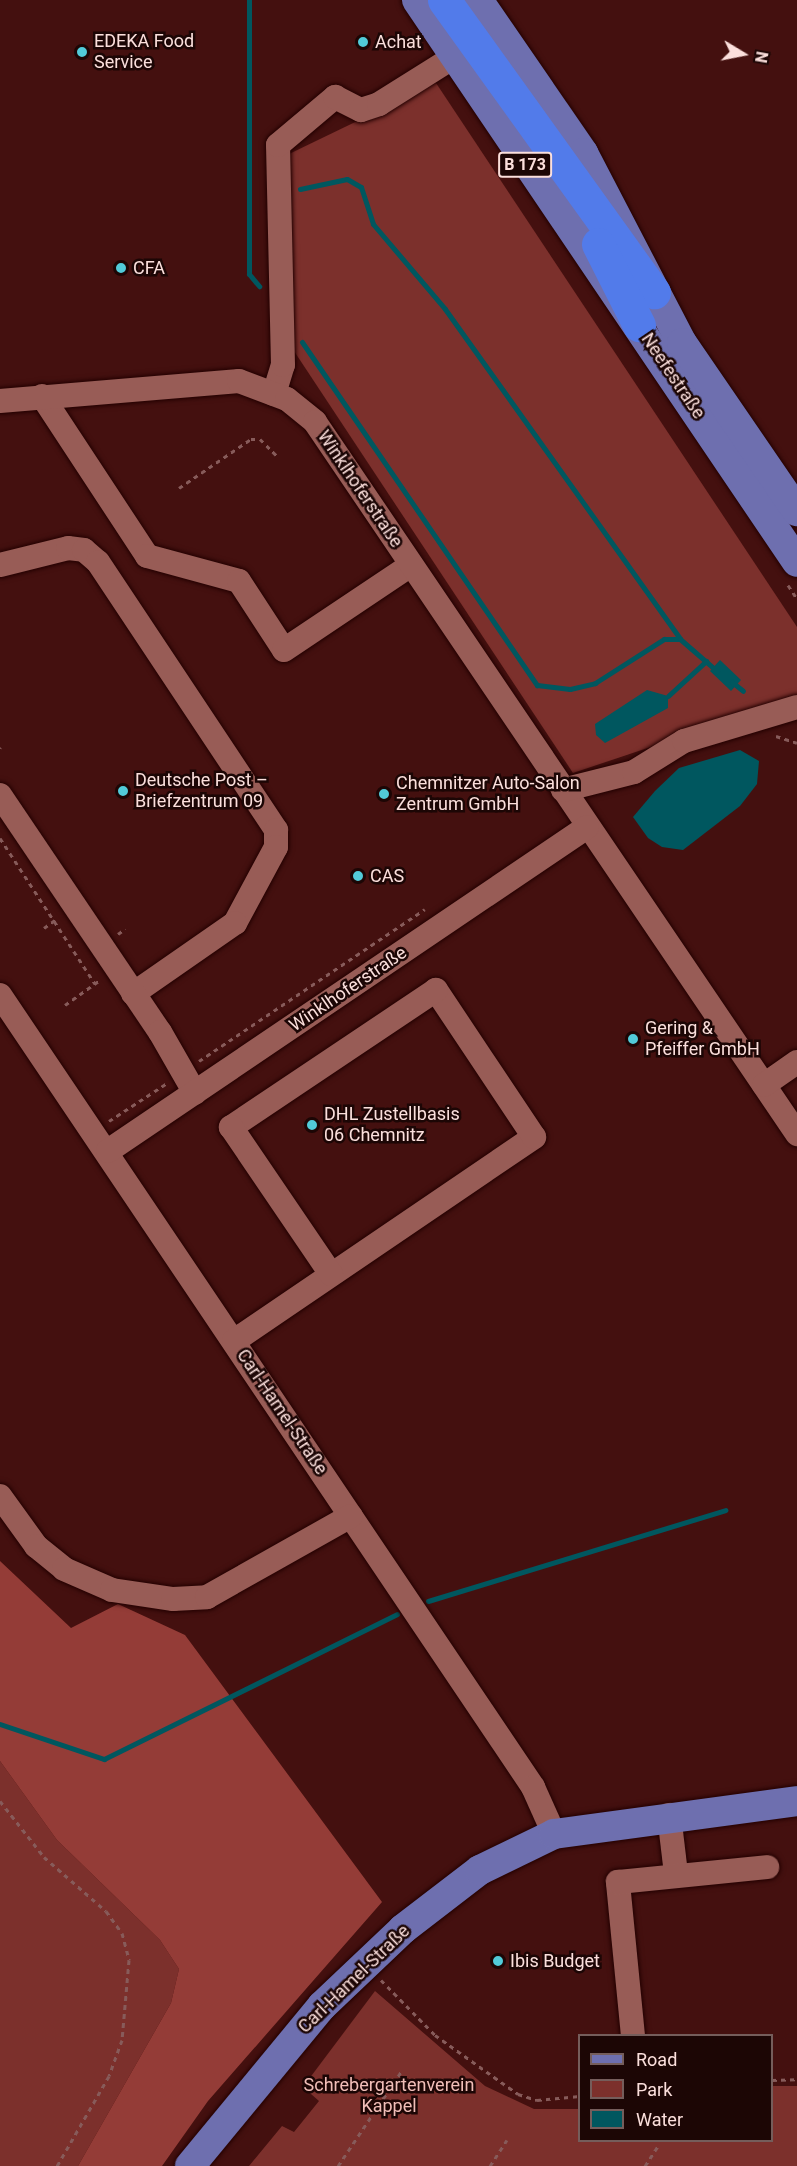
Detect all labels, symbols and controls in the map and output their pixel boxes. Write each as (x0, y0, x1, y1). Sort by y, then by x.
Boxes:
north arrow (713, 24, 773, 84)
place label: EDEKA Food Service (94, 31, 194, 74)
place label: Achat (375, 31, 422, 53)
marker: Achat (356, 35, 370, 49)
marker: EDEKA Food Service (75, 45, 89, 59)
text: N (751, 50, 772, 64)
road number: B 173 (498, 152, 552, 178)
place label: CFA (133, 257, 165, 279)
marker: CFA (114, 261, 128, 275)
street label: Neefestraße (637, 329, 709, 423)
street label: Winklhoferstraße (313, 426, 407, 552)
place label: Deutsche Post – Briefzentrum 09 (135, 770, 268, 812)
place label: Chemnitzer Auto-Salon Zentrum GmbH (396, 773, 580, 816)
marker: Deutsche Post – Briefzentrum 09 (116, 784, 130, 798)
marker: Chemnitzer Auto-Salon Zentrum GmbH (377, 787, 391, 801)
place label: CAS (370, 865, 404, 887)
marker: CAS (351, 869, 365, 883)
street label: Winklhoferstraße (285, 942, 411, 1036)
place label: Gering & Pfeiffer GmbH (645, 1018, 760, 1060)
marker: Gering & Pfeiffer GmbH (626, 1032, 640, 1046)
place label: DHL Zustellbasis 06 Chemnitz (324, 1104, 460, 1146)
marker: DHL Zustellbasis 06 Chemnitz (305, 1118, 319, 1132)
street label: Carl-Hamel-Straße (232, 1345, 332, 1479)
street label: Carl-Hamel-Straße (294, 1920, 414, 2038)
place label: Ibis Budget (510, 1950, 600, 1972)
marker: Ibis Budget (491, 1954, 505, 1968)
legend (578, 2034, 773, 2142)
text: Road (636, 2049, 677, 2070)
park label: Schrebergartenverein Kappel (304, 2075, 474, 2118)
text: Park (636, 2079, 672, 2100)
text: Water (636, 2109, 683, 2130)

